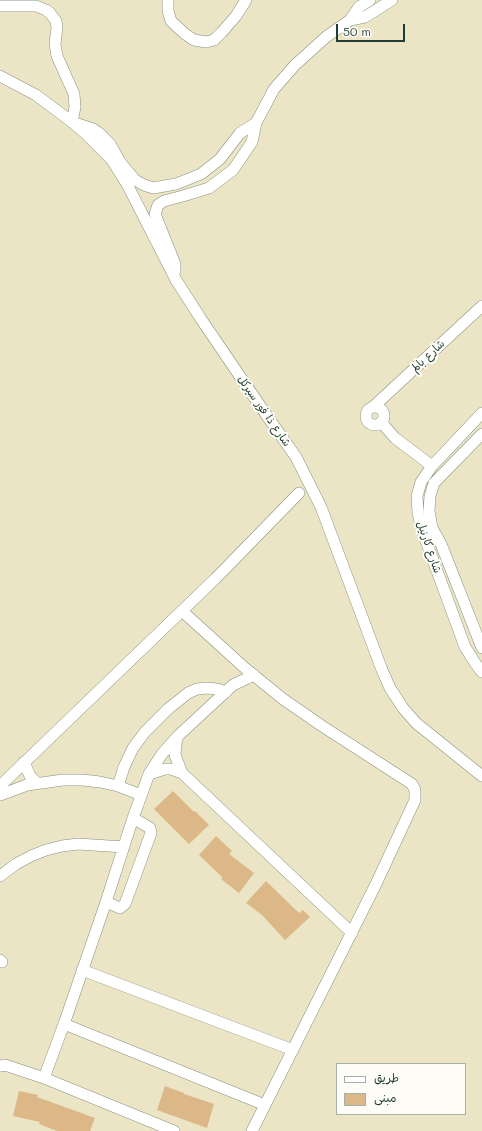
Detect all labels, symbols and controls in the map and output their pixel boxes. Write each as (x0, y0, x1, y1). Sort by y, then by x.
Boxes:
scale bar (338, 16, 407, 42)
text: 50 m (343, 23, 371, 39)
street label: شارع بالم (409, 337, 447, 375)
street label: شارع ذا فور سيركل (235, 373, 293, 449)
street label: شارع كارنيل (414, 519, 444, 575)
legend (336, 1063, 466, 1115)
text: طريق (374, 1069, 399, 1085)
text: مبنى (374, 1089, 397, 1105)

